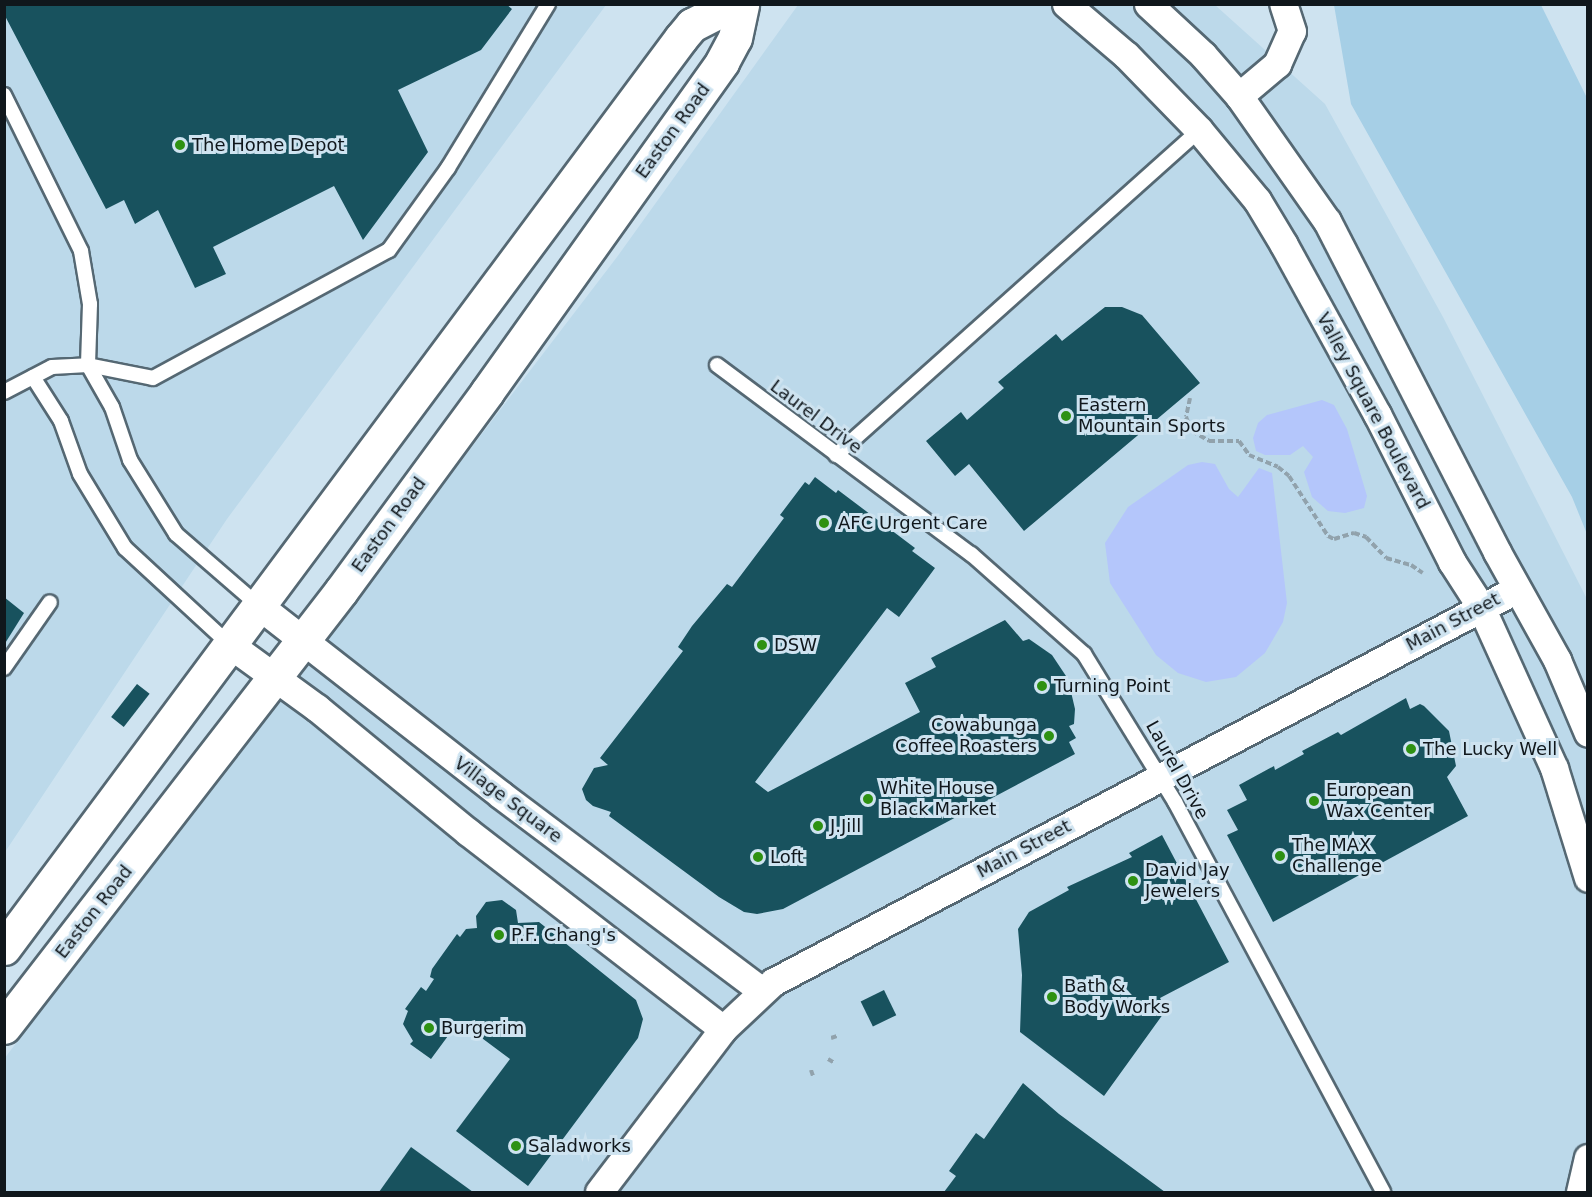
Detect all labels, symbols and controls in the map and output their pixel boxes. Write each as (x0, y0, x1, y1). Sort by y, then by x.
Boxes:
street label: Easton Road (631, 79, 715, 183)
place label: The Home Depot (192, 134, 345, 156)
marker: The Home Depot (173, 138, 187, 152)
street label: Valley Square Boulevard (1312, 309, 1434, 513)
street label: Laurel Drive (766, 375, 866, 459)
place label: Eastern Mountain Sports (1078, 395, 1225, 438)
marker: Eastern Mountain Sports (1059, 409, 1073, 423)
street label: Easton Road (347, 473, 431, 577)
place label: AFC Urgent Care (838, 512, 988, 534)
marker: AFC Urgent Care (815, 514, 833, 532)
street label: Main Street (1402, 588, 1504, 656)
place label: DSW (774, 634, 817, 656)
marker: DSW (755, 638, 769, 652)
place label: Turning Point (1054, 675, 1170, 697)
marker: Turning Point (1035, 679, 1049, 693)
place label: Cowabunga Coffee Roasters (895, 715, 1037, 758)
street label: Laurel Drive (1141, 717, 1213, 823)
marker: Cowabunga Coffee Roasters (1042, 729, 1056, 743)
place label: The Lucky Well (1423, 738, 1557, 760)
marker: The Lucky Well (1404, 742, 1418, 756)
street label: Village Square (450, 752, 566, 848)
place label: White House Black Market (880, 778, 996, 820)
place label: European Wax Center (1326, 780, 1431, 822)
marker: White House Black Market (861, 792, 875, 806)
marker: European Wax Center (1307, 794, 1321, 808)
place label: J.Jill (830, 815, 861, 837)
street label: Main Street (973, 815, 1075, 883)
marker: J.Jill (811, 819, 825, 833)
place label: The MAX Challenge (1292, 835, 1382, 878)
place label: Loft (770, 846, 804, 868)
marker: The MAX Challenge (1273, 849, 1287, 863)
marker: Loft (751, 850, 765, 864)
place label: David Jay Jewelers (1145, 860, 1230, 902)
street label: Easton Road (51, 861, 137, 963)
marker: David Jay Jewelers (1126, 874, 1140, 888)
place label: P.F. Chang's (511, 924, 616, 946)
marker: P.F. Chang's (492, 928, 506, 942)
place label: Bath & Body Works (1064, 976, 1170, 1018)
marker: Bath & Body Works (1045, 990, 1059, 1004)
place label: Burgerim (441, 1017, 524, 1039)
marker: Burgerim (422, 1021, 436, 1035)
place label: Saladworks (528, 1135, 631, 1157)
marker: Saladworks (509, 1139, 523, 1153)

